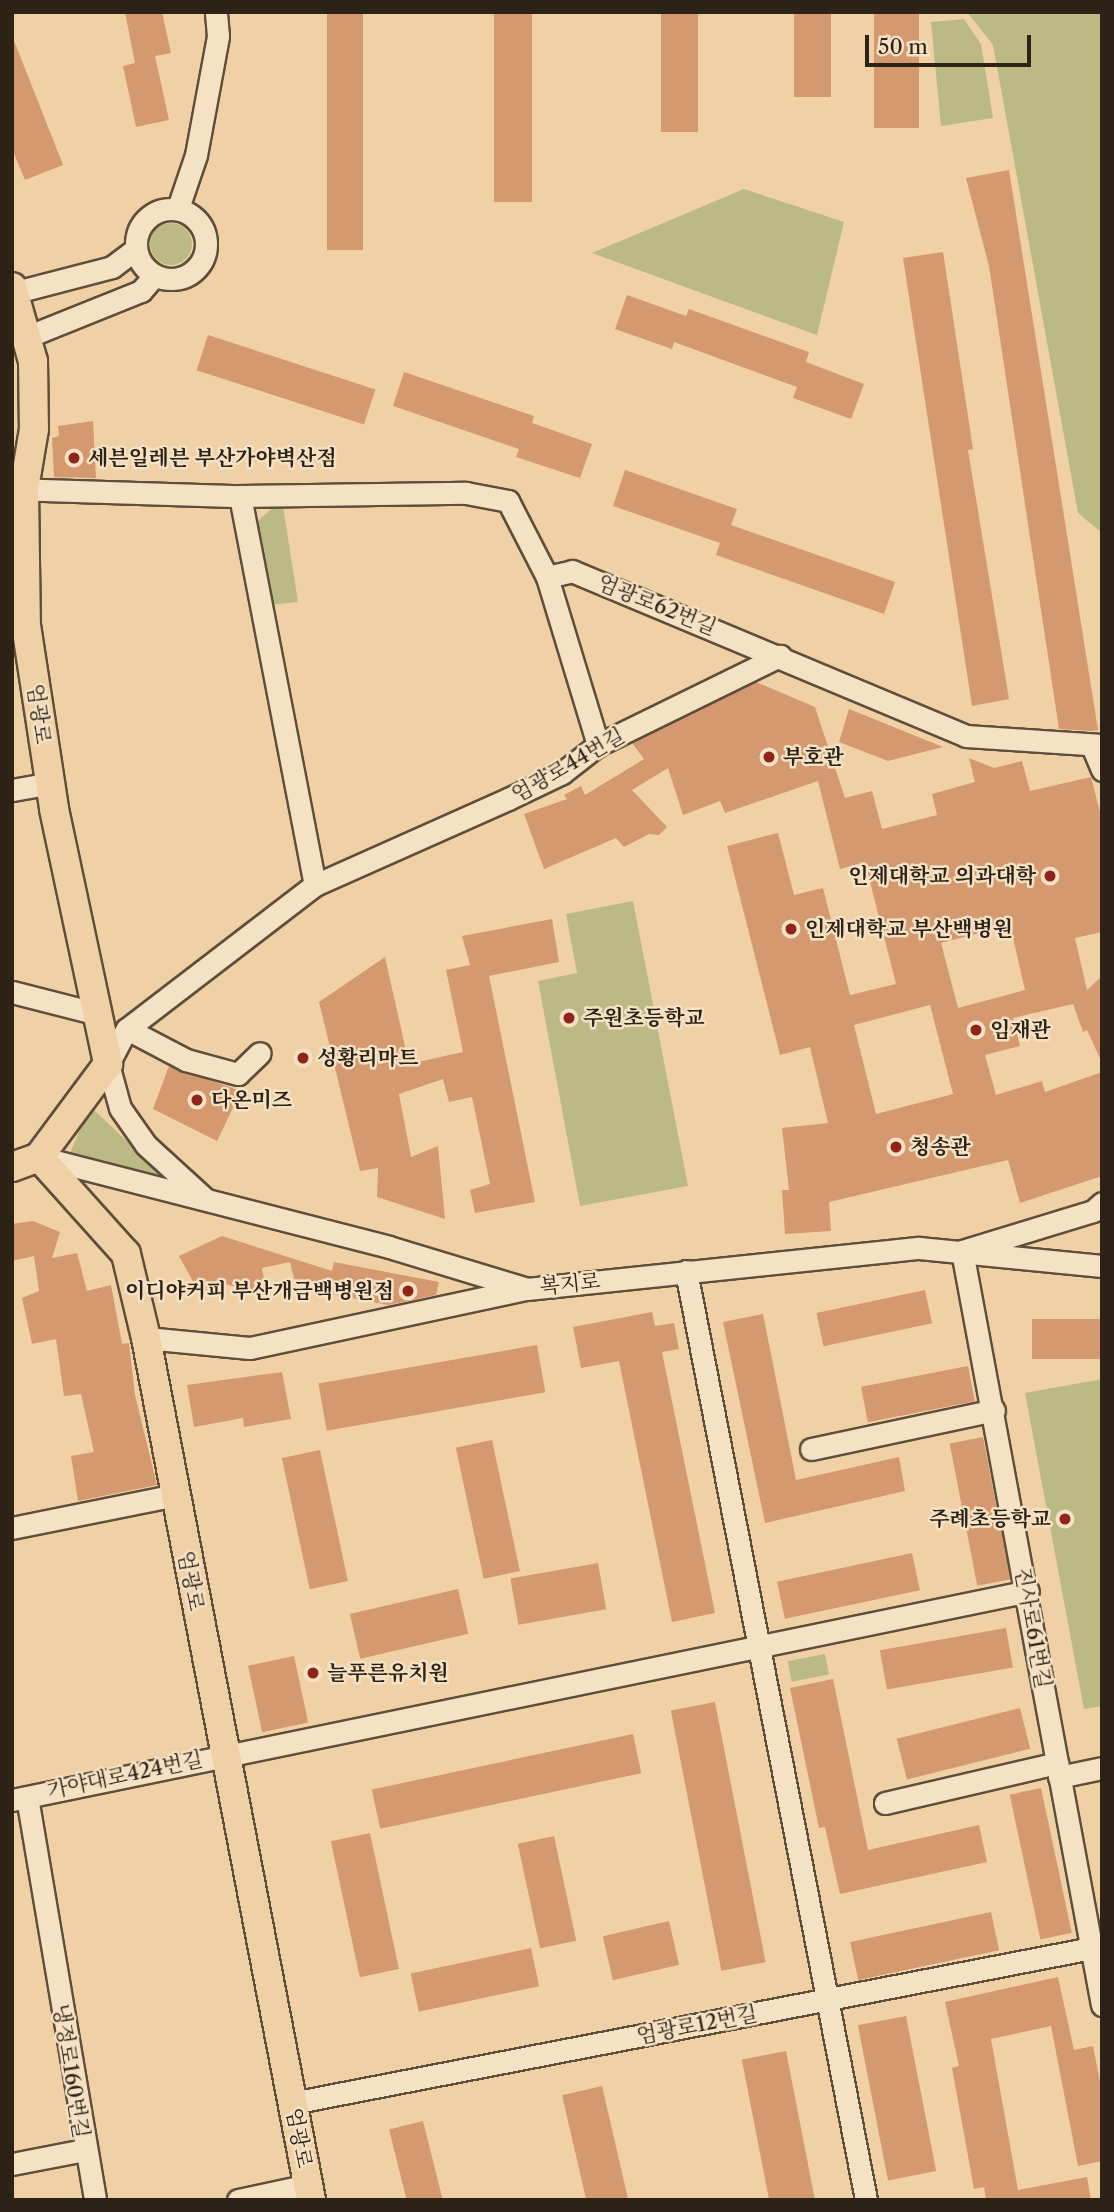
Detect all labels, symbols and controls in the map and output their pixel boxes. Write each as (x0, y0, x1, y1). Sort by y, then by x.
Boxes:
scale bar (869, 21, 1035, 65)
text: 50 m (878, 34, 928, 59)
place label: 세븐일레븐 부산가야벽산점 (88, 445, 337, 471)
marker: 세븐일레븐 부산가야벽산점 (66, 450, 82, 466)
street label: 엄광로62번길 (594, 570, 720, 640)
street label: 엄광로 (22, 682, 56, 746)
street label: 엄광로44번길 (507, 723, 629, 807)
place label: 부호관 (783, 744, 844, 770)
marker: 부호관 (761, 749, 777, 765)
place label: 인제대학교 의과대학 (848, 863, 1036, 889)
marker: 인제대학교 의과대학 (1042, 868, 1058, 884)
place label: 인제대학교 부산백병원 (805, 916, 1013, 942)
marker: 인제대학교 부산백병원 (783, 921, 799, 937)
place label: 주원초등학교 (583, 1005, 705, 1031)
marker: 주원초등학교 (561, 1010, 577, 1026)
place label: 임재관 (990, 1017, 1051, 1043)
marker: 임재관 (968, 1022, 984, 1038)
place label: 성황리마트 (317, 1045, 418, 1071)
marker: 성황리마트 (295, 1050, 311, 1066)
place label: 다온미즈 (211, 1087, 292, 1113)
marker: 다온미즈 (189, 1092, 205, 1108)
place label: 청송관 (910, 1134, 971, 1160)
marker: 청송관 (888, 1139, 904, 1155)
street label: 복지로 (538, 1268, 602, 1300)
place label: 이디야커피 부산개금백병원점 (125, 1278, 394, 1304)
marker: 이디야커피 부산개금백병원점 (400, 1283, 416, 1299)
place label: 주례초등학교 (929, 1506, 1051, 1532)
marker: 주례초등학교 (1057, 1511, 1073, 1527)
street label: 엄광로 (173, 1549, 209, 1613)
street label: 진사로61번길 (1010, 1565, 1056, 1691)
place label: 늘푸른유치원 (327, 1660, 449, 1686)
marker: 늘푸른유치원 (305, 1665, 321, 1681)
street label: 가야대로424번길 (45, 1746, 205, 1804)
street label: 엄광로12번길 (635, 2001, 759, 2049)
street label: 냉정로160번길 (48, 2002, 94, 2140)
street label: 엄광로 (281, 2106, 317, 2170)

